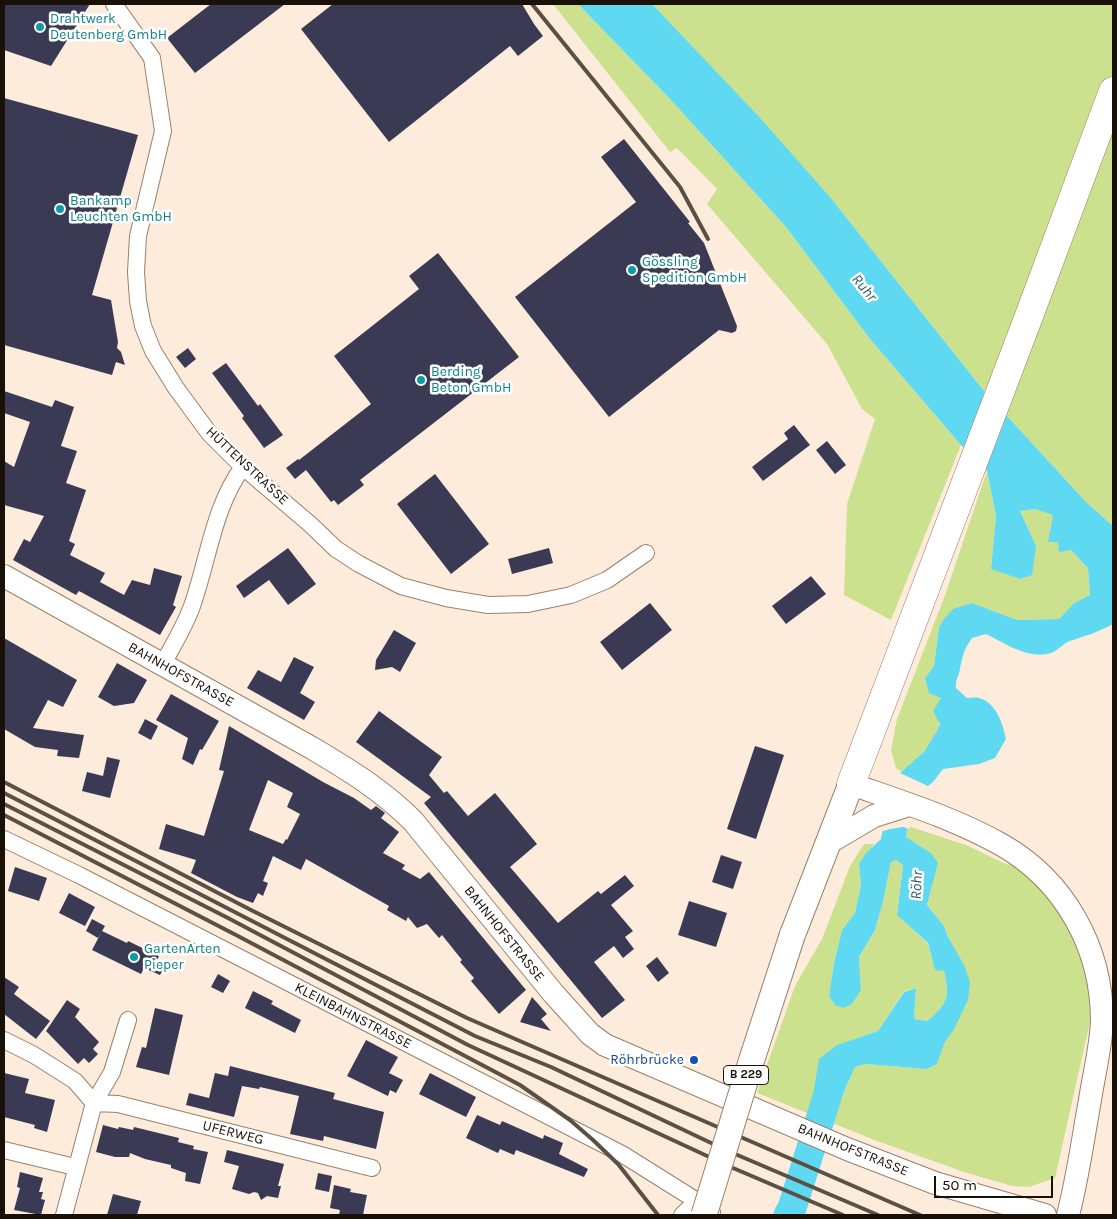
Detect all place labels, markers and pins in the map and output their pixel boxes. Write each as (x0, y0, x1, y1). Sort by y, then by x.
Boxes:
place label: Drahtwerk Deutenberg GmbH (50, 11, 167, 44)
marker: Drahtwerk Deutenberg GmbH (34, 21, 46, 33)
place label: Bankamp Leuchten GmbH (70, 193, 172, 226)
marker: Bankamp Leuchten GmbH (54, 203, 66, 215)
place label: Gössling Spedition GmbH (642, 254, 747, 286)
marker: Gössling Spedition GmbH (626, 264, 638, 276)
place label: Berding Beton GmbH (431, 364, 511, 397)
marker: Berding Beton GmbH (415, 374, 427, 386)
place label: GartenArten Pieper (144, 941, 221, 974)
marker: GartenArten Pieper (128, 951, 140, 963)
place label: Röhrbrücke (610, 1052, 684, 1068)
marker: Röhrbrücke (688, 1054, 700, 1066)

